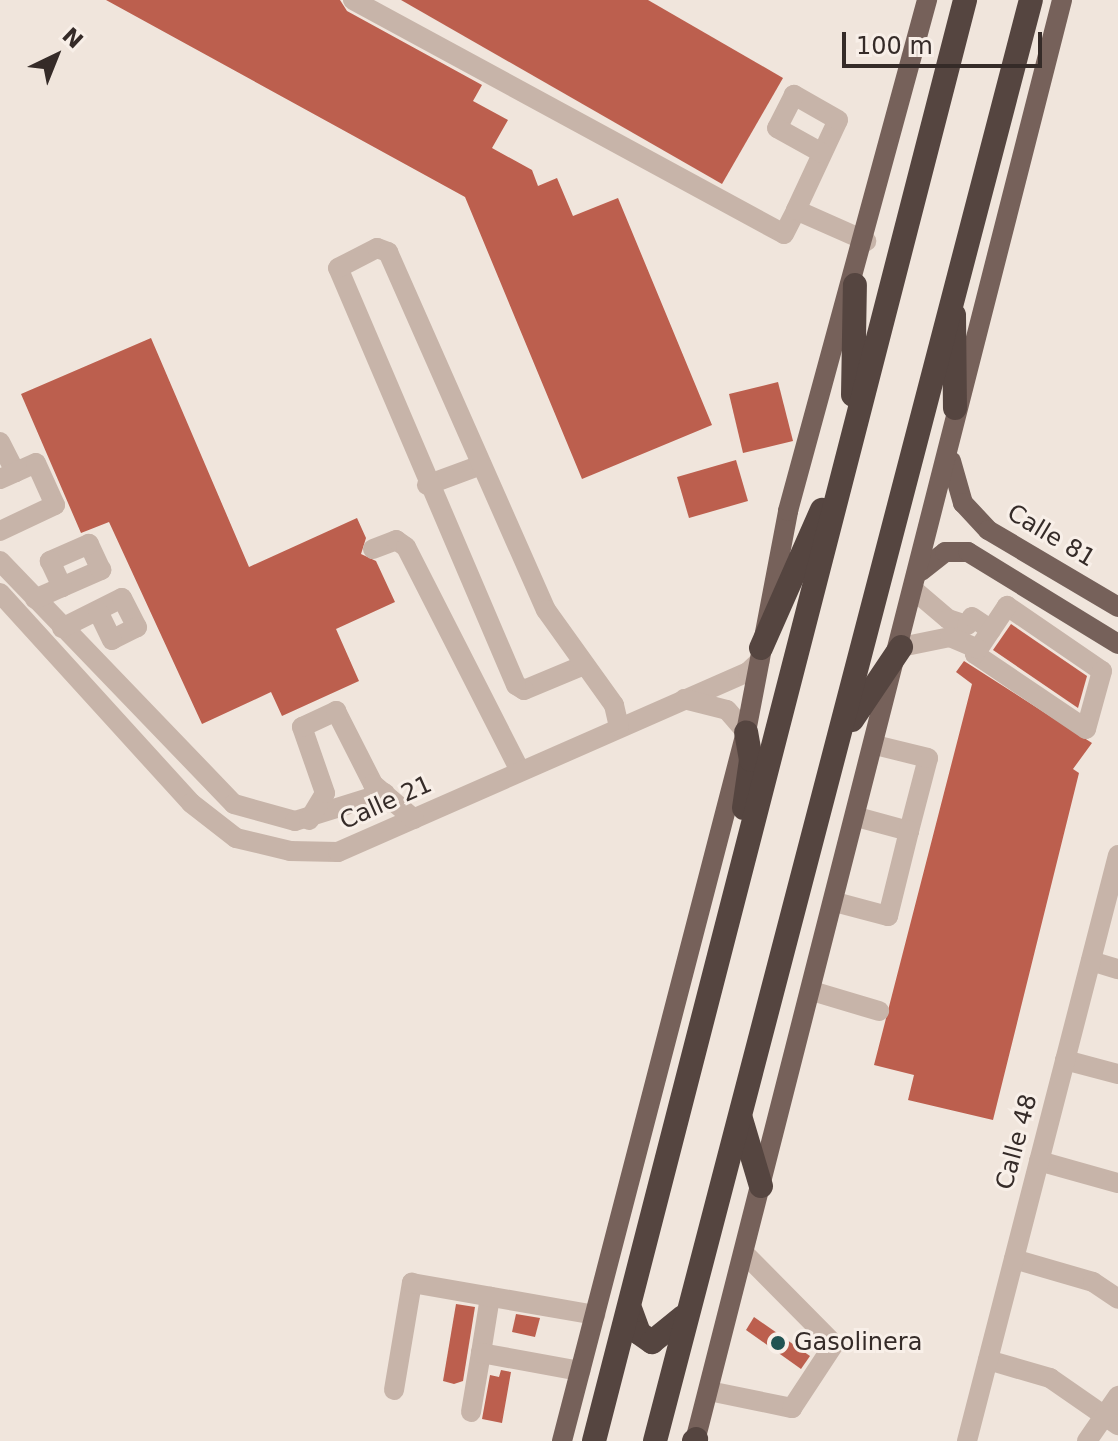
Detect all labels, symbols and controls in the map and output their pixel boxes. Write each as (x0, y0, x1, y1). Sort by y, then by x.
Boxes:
north arrow (16, 16, 96, 96)
scale bar (846, 16, 1046, 66)
text: N (57, 23, 88, 54)
text: 100 m (856, 32, 933, 60)
street label: Calle 81 (1002, 498, 1100, 574)
street label: Calle 21 (336, 770, 436, 836)
street label: Calle 48 (990, 1091, 1044, 1193)
place label: Gasolinera (794, 1329, 922, 1357)
marker: Gasolinera (769, 1334, 787, 1352)

